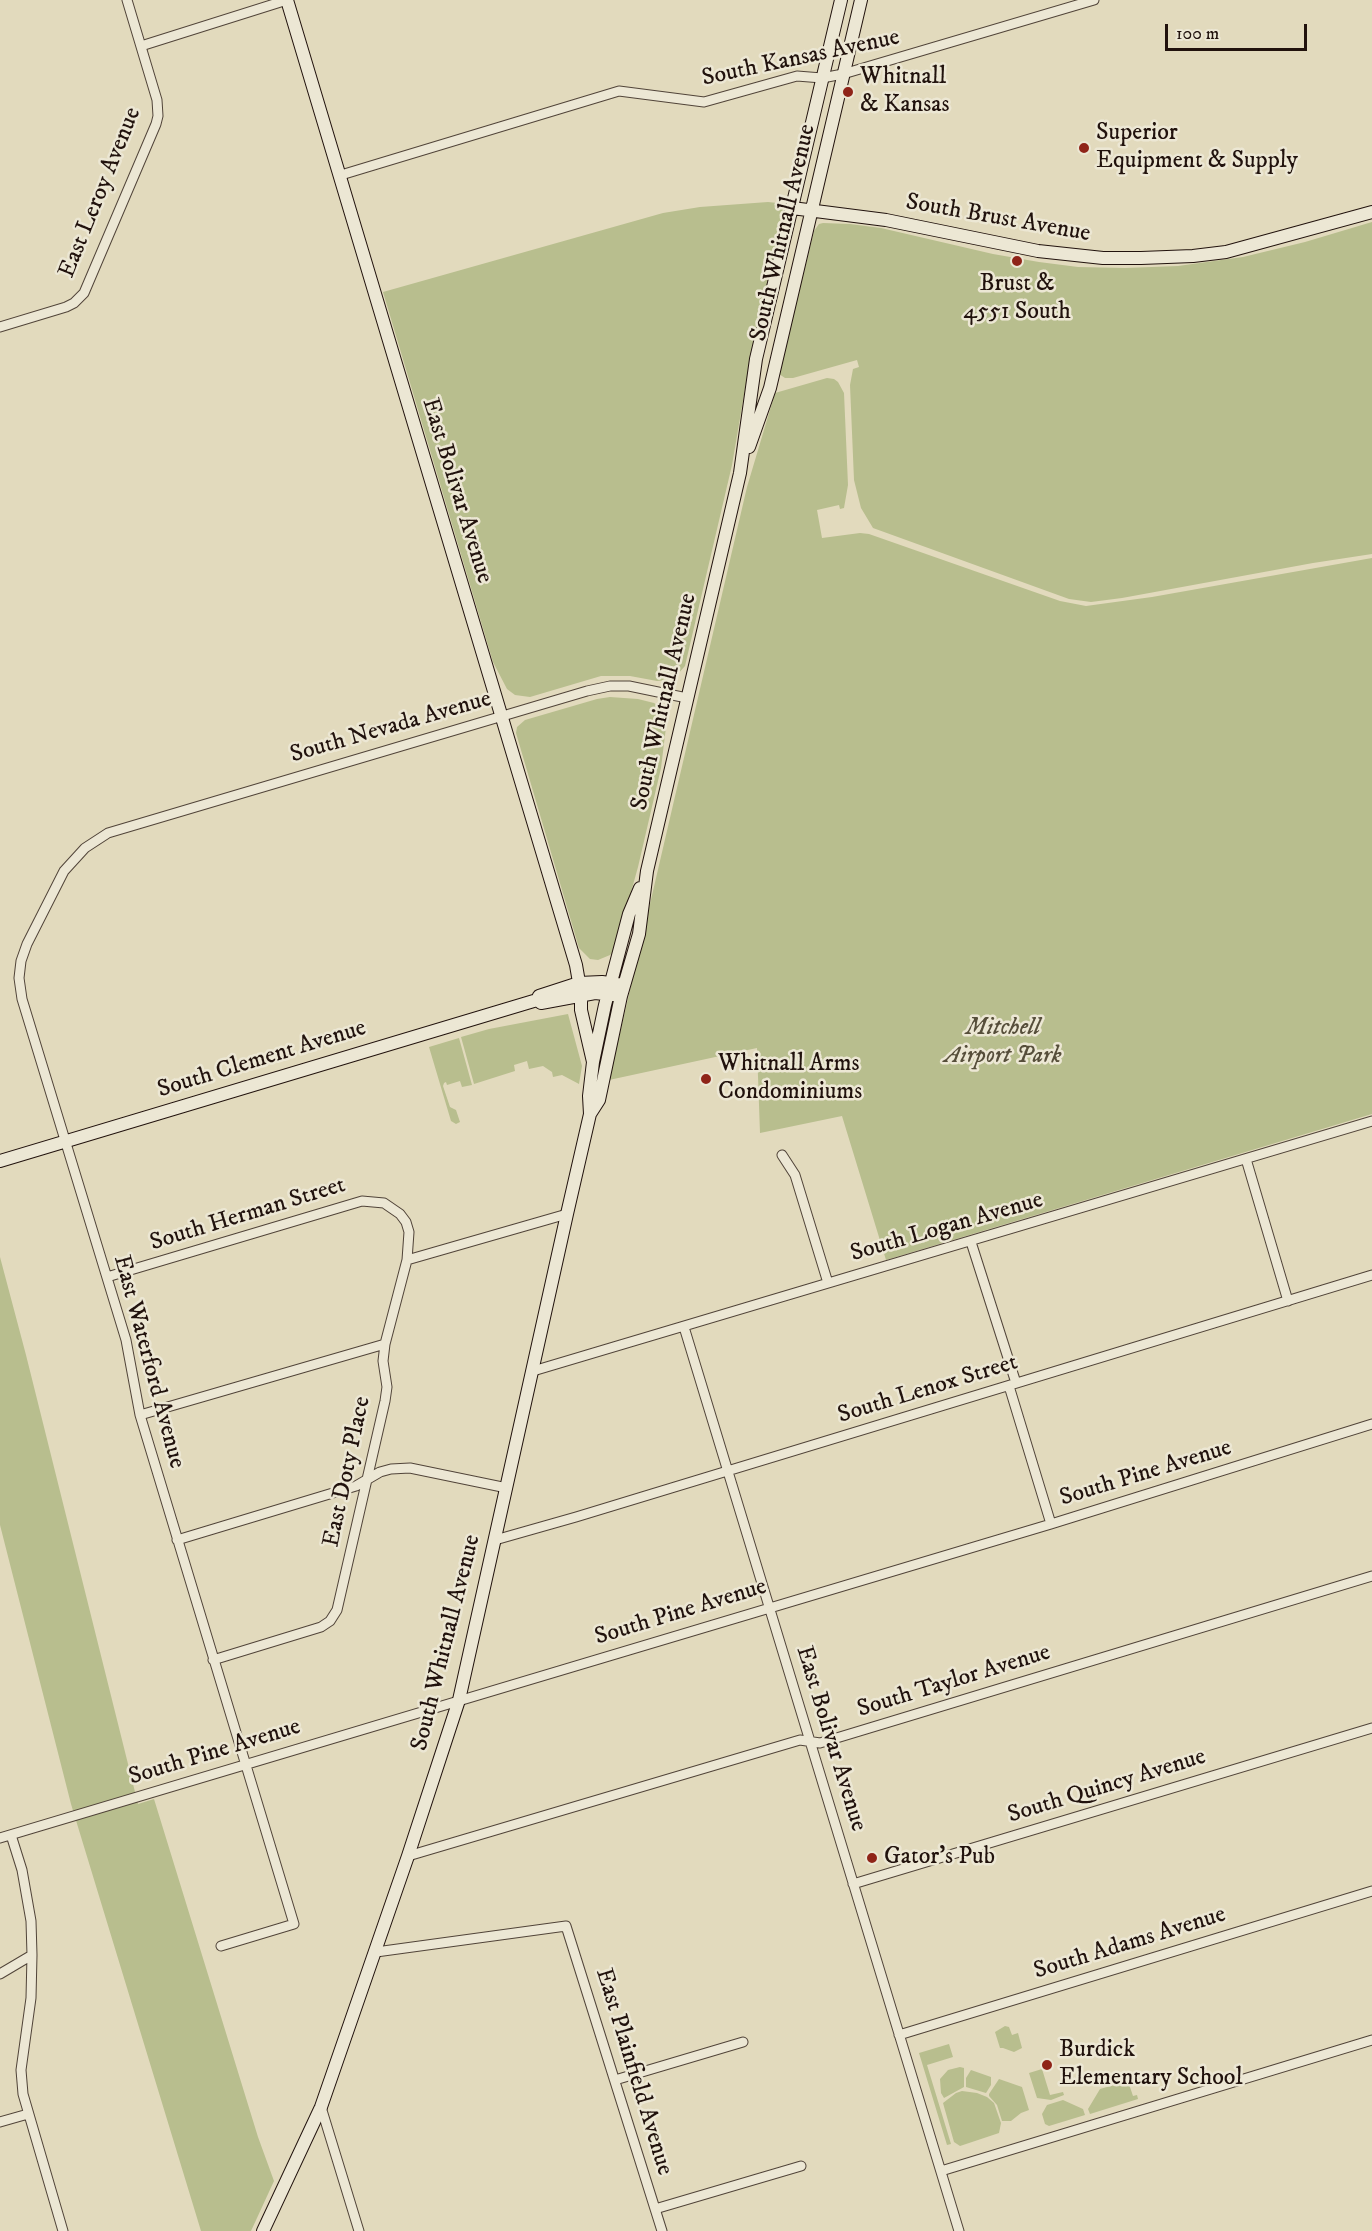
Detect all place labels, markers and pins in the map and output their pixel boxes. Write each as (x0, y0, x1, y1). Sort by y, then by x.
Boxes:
place label: Whitnall & Kansas (860, 64, 949, 120)
marker: Whitnall & Kansas (841, 85, 855, 99)
place label: Superior Equipment & Supply (1096, 120, 1298, 176)
marker: Superior Equipment & Supply (1077, 141, 1091, 155)
marker: Brust & 4551 South (1010, 254, 1024, 268)
place label: Brust & 4551 South (963, 271, 1071, 327)
place label: Whitnall Arms Condominiums (718, 1051, 862, 1107)
marker: Whitnall Arms Condominiums (699, 1072, 713, 1086)
place label: Gator's Pub (884, 1844, 995, 1872)
marker: Gator's Pub (865, 1851, 879, 1865)
place label: Burdick Elementary School (1059, 2037, 1243, 2093)
marker: Burdick Elementary School (1040, 2058, 1054, 2072)

